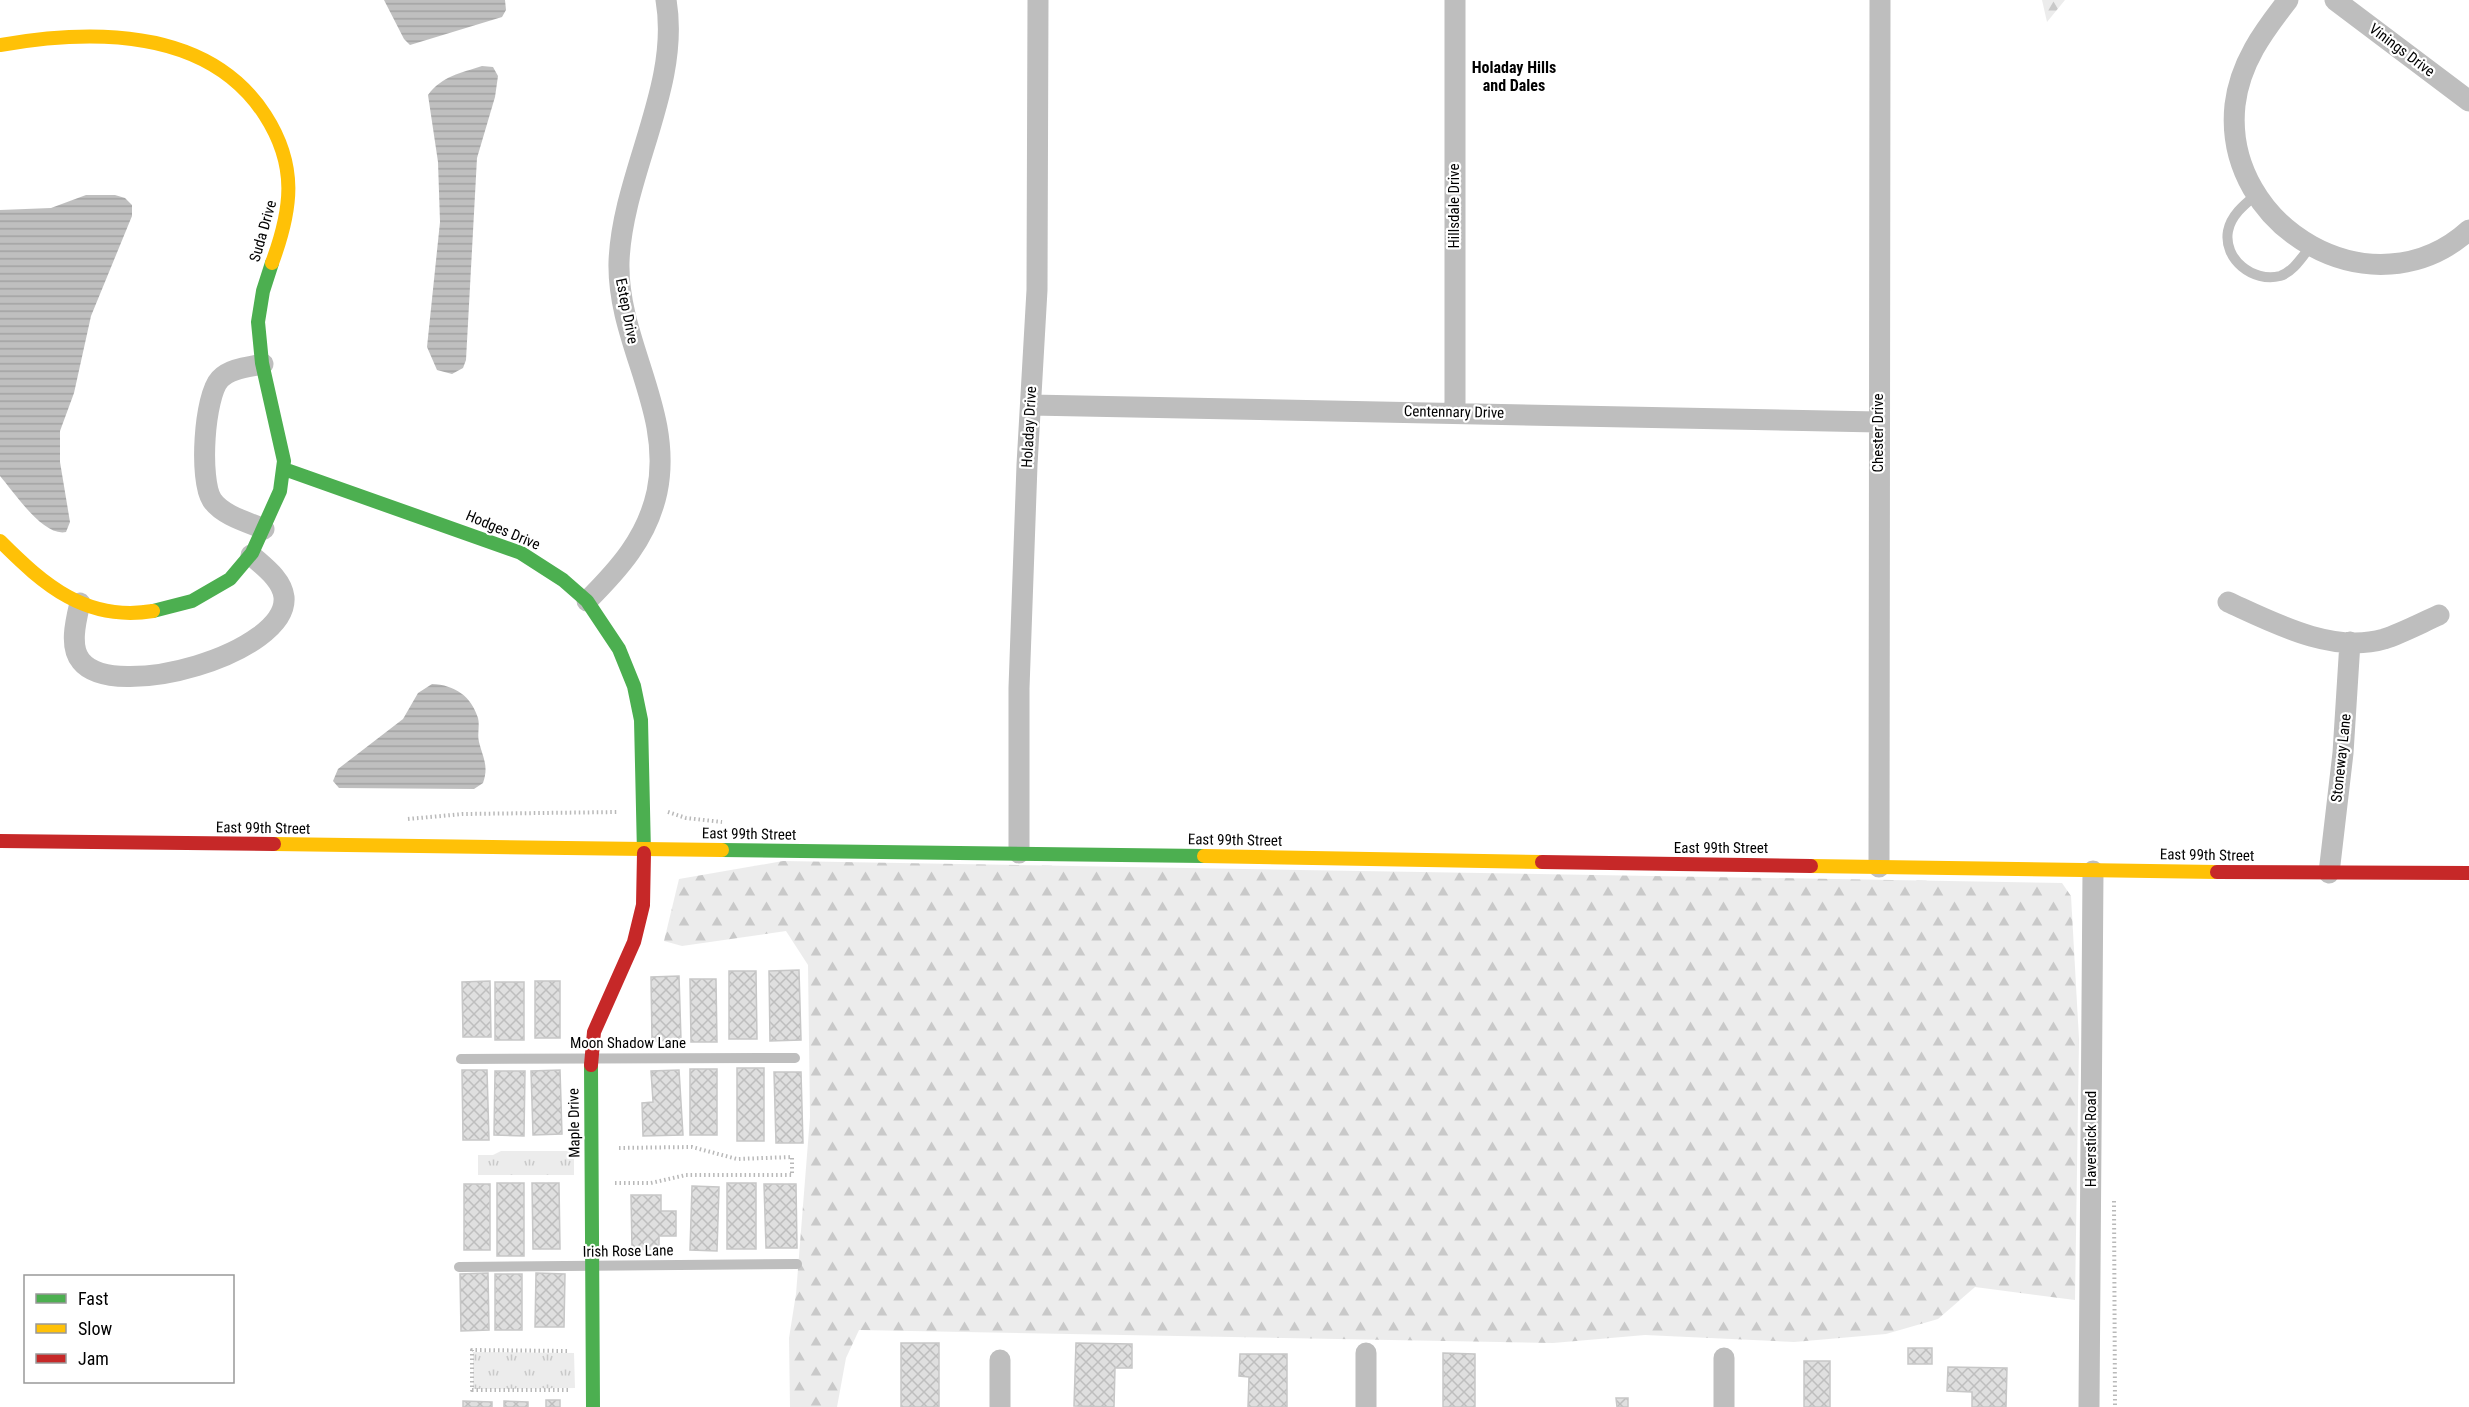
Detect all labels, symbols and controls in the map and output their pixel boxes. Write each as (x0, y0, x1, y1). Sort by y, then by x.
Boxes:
street label: Vinings Drive (2366, 20, 2438, 80)
district label: Holaday Hills and Dales (1472, 58, 1556, 95)
street label: Hillsdale Drive (1445, 164, 1463, 248)
street label: Suda Drive (246, 198, 280, 264)
street label: Estep Drive (612, 277, 642, 345)
street label: Holaday Drive (1018, 386, 1040, 468)
street label: Chester Drive (1869, 393, 1887, 473)
street label: Centennary Drive (1404, 402, 1504, 422)
street label: Hodges Drive (463, 506, 543, 554)
street label: Stoneway Lane (2327, 713, 2355, 803)
street label: East 99th Street (216, 818, 310, 838)
street label: East 99th Street (702, 824, 796, 844)
street label: East 99th Street (1188, 830, 1282, 850)
street label: East 99th Street (1674, 839, 1768, 857)
street label: East 99th Street (2160, 845, 2254, 865)
street label: Moon Shadow Lane (570, 1034, 686, 1052)
street label: Maple Drive (564, 1088, 584, 1158)
street label: Haverstick Road (2082, 1091, 2100, 1187)
street label: Irish Rose Lane (582, 1241, 674, 1261)
legend (24, 1275, 234, 1383)
text: Fast (78, 1288, 109, 1309)
text: Slow (78, 1318, 113, 1339)
text: Jam (78, 1348, 109, 1369)

